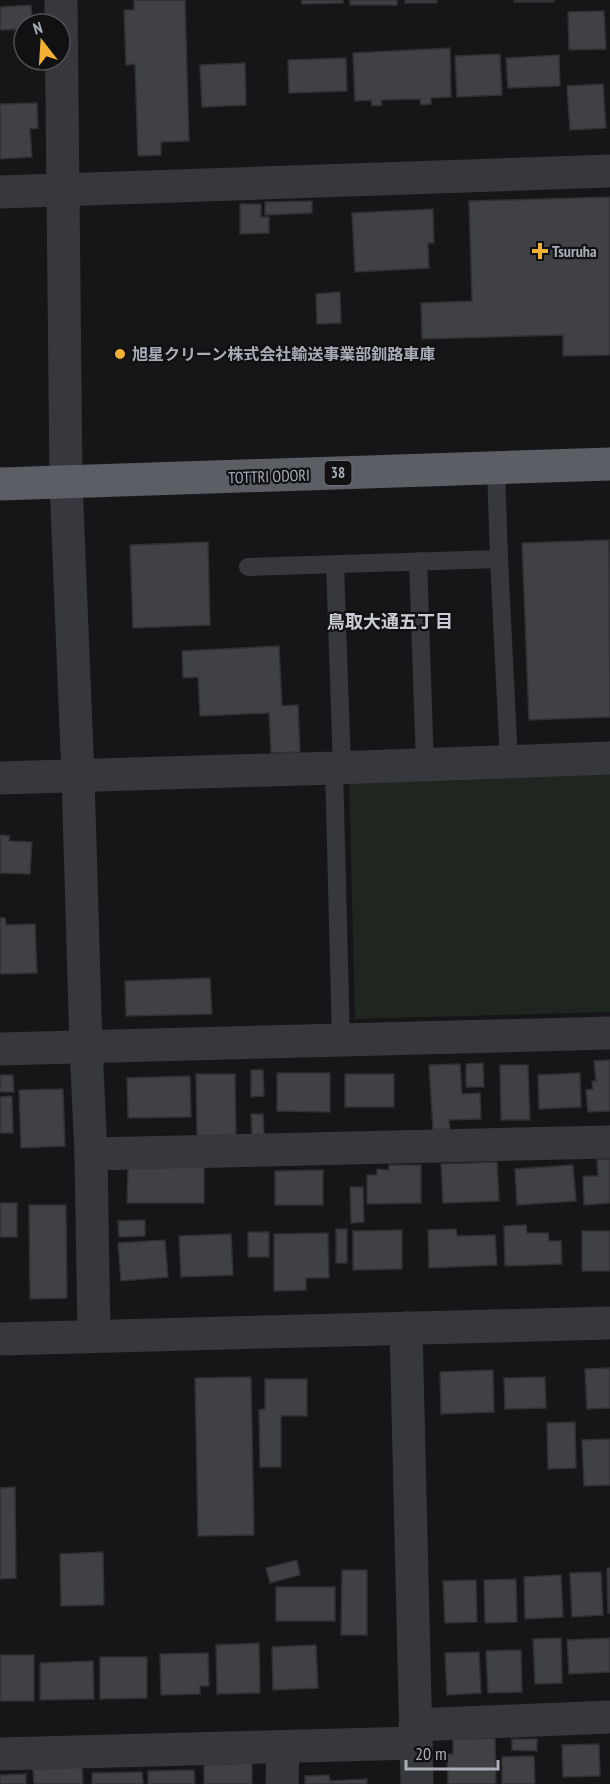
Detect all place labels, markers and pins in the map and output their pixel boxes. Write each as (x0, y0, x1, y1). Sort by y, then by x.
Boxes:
place label: Tsuruha (552, 241, 597, 261)
marker: Tsuruha (533, 244, 547, 258)
place label: 旭星クリーン株式会社輸送事業部釧路車庫 (132, 344, 435, 364)
marker: 旭星クリーン株式会社輸送事業部釧路車庫 (113, 347, 127, 361)

